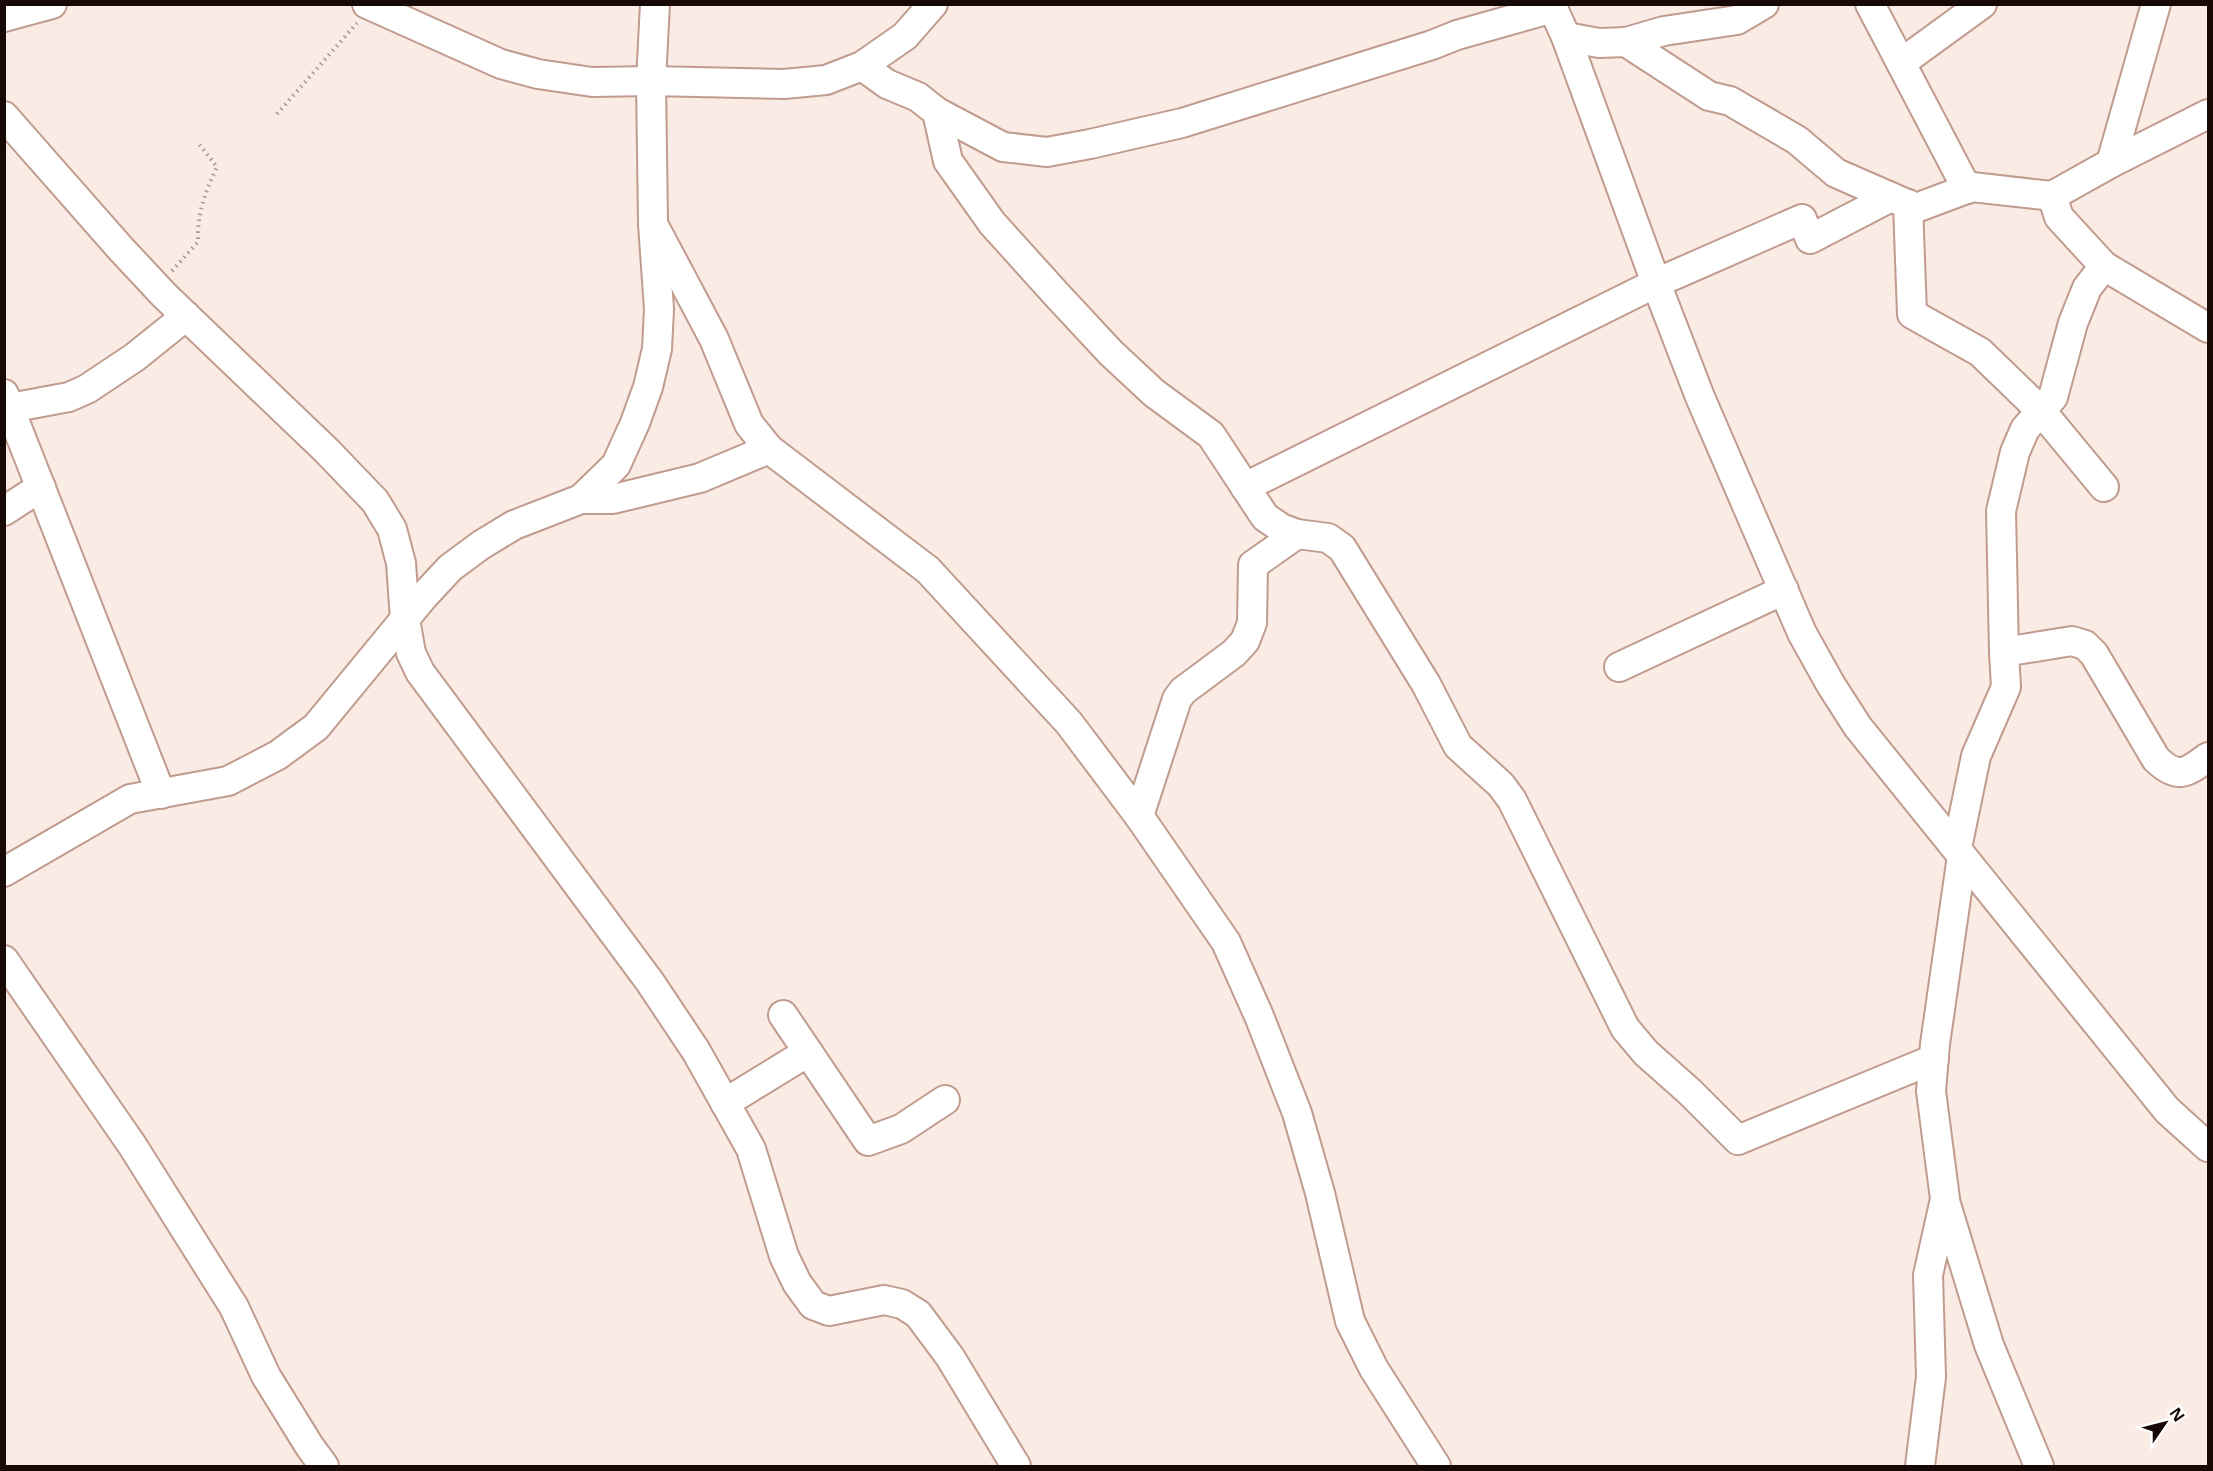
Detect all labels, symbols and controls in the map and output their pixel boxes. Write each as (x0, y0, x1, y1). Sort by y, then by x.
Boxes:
north arrow (2135, 1393, 2195, 1453)
text: N (2165, 1403, 2190, 1426)

